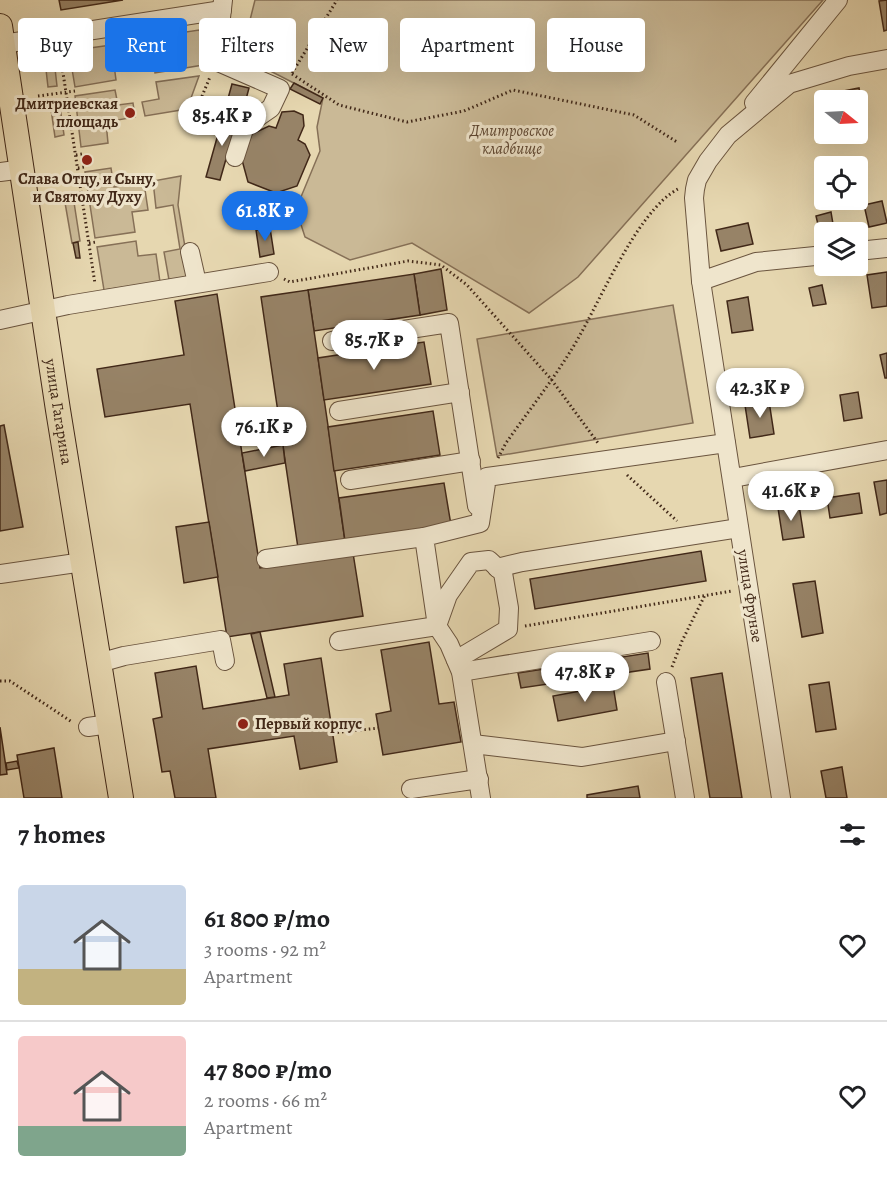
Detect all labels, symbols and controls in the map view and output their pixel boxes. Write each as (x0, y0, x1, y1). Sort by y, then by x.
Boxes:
chip: Buy (18, 18, 93, 72)
chip: Rent (105, 18, 187, 72)
chip: Filters (199, 18, 296, 72)
chip: New (308, 18, 388, 72)
chip: Apartment (400, 18, 535, 72)
chip: House (547, 18, 645, 72)
north arrow (814, 90, 868, 144)
map controls (814, 90, 868, 276)
place label: Дмитриевская площадь (15, 93, 119, 133)
pin: 85.4K ₽ (167, 96, 277, 147)
text: 85.4K ₽ (192, 102, 252, 129)
marker: Дмитриевская площадь (123, 106, 137, 120)
park label: Дмитровское кладбище (469, 120, 554, 160)
marker: Слава Отцу, и Сыну, и Святому Духу (80, 153, 94, 167)
button: locate (814, 156, 868, 210)
place label: Слава Отцу, и Сыну, и Святому Духу (18, 168, 156, 208)
pin: 61.8K ₽ (210, 191, 320, 242)
text: 61.8K ₽ (236, 197, 294, 224)
button: layers (814, 222, 868, 276)
pin: 85.7K ₽ (319, 320, 429, 371)
text: 85.7K ₽ (345, 326, 403, 353)
street label: улица Гагарина (39, 356, 78, 467)
pin: 42.3K ₽ (705, 368, 815, 419)
text: 42.3K ₽ (730, 374, 790, 401)
pin: 76.1K ₽ (209, 407, 319, 458)
text: 76.1K ₽ (235, 413, 293, 440)
pin: 41.6K ₽ (736, 471, 846, 522)
text: 41.6K ₽ (762, 477, 820, 504)
street label: улица Фрунзе (732, 547, 768, 644)
pin: 47.8K ₽ (530, 652, 640, 703)
text: 47.8K ₽ (555, 658, 615, 685)
place label: Первый корпус (255, 713, 362, 735)
marker: Первый корпус (236, 717, 250, 731)
text: 7 homes (18, 817, 106, 852)
icon: filters (836, 818, 869, 851)
text: 61 800 ₽/mo (204, 901, 330, 936)
icon: home (66, 909, 138, 981)
icon: heart (836, 929, 869, 962)
text: 3 rooms · 92 m² (204, 936, 326, 963)
text: Apartment (204, 963, 293, 990)
text: 47 800 ₽/mo (204, 1052, 332, 1087)
icon: home (66, 1060, 138, 1132)
icon: heart (836, 1080, 869, 1113)
text: 2 rooms · 66 m² (204, 1087, 327, 1114)
text: Apartment (204, 1114, 293, 1141)

